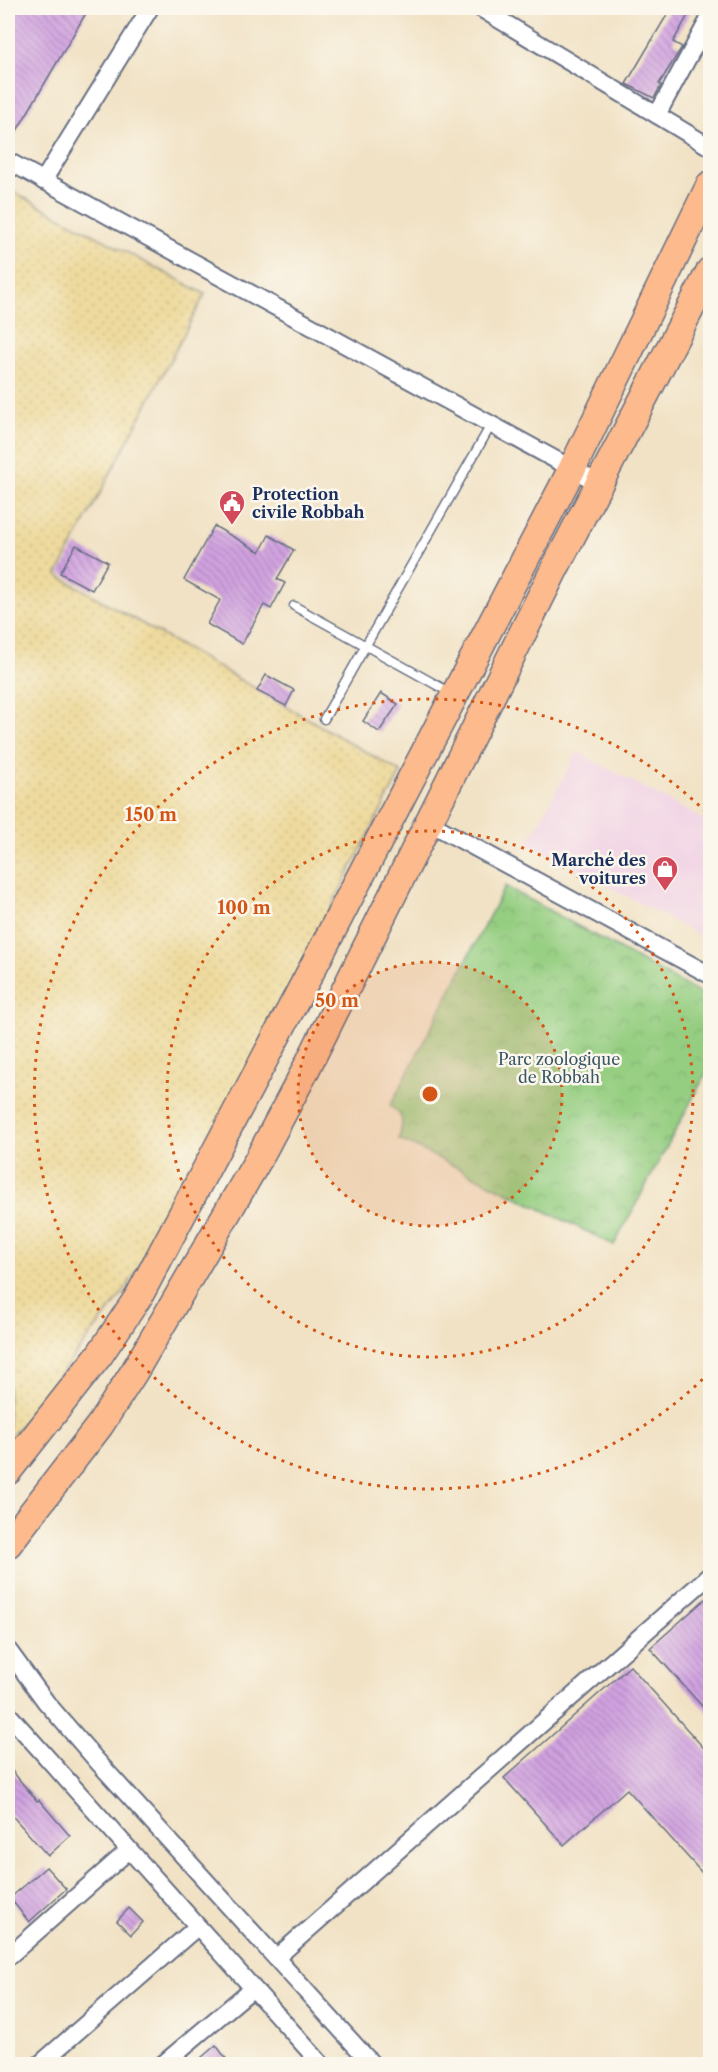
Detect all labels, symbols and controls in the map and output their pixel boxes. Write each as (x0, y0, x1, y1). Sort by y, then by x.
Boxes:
place label: Protection civile Robbah (252, 484, 365, 522)
public building icon: Protection civile Robbah (217, 488, 247, 526)
text: 150 m (125, 804, 177, 826)
place label: Marché des voitures (551, 850, 646, 888)
shop icon: Marché des voitures (650, 854, 680, 892)
text: 100 m (217, 897, 271, 919)
text: 50 m (315, 990, 359, 1012)
park label: Parc zoologique de Robbah (498, 1049, 620, 1087)
centre of rings (420, 1084, 440, 1104)

